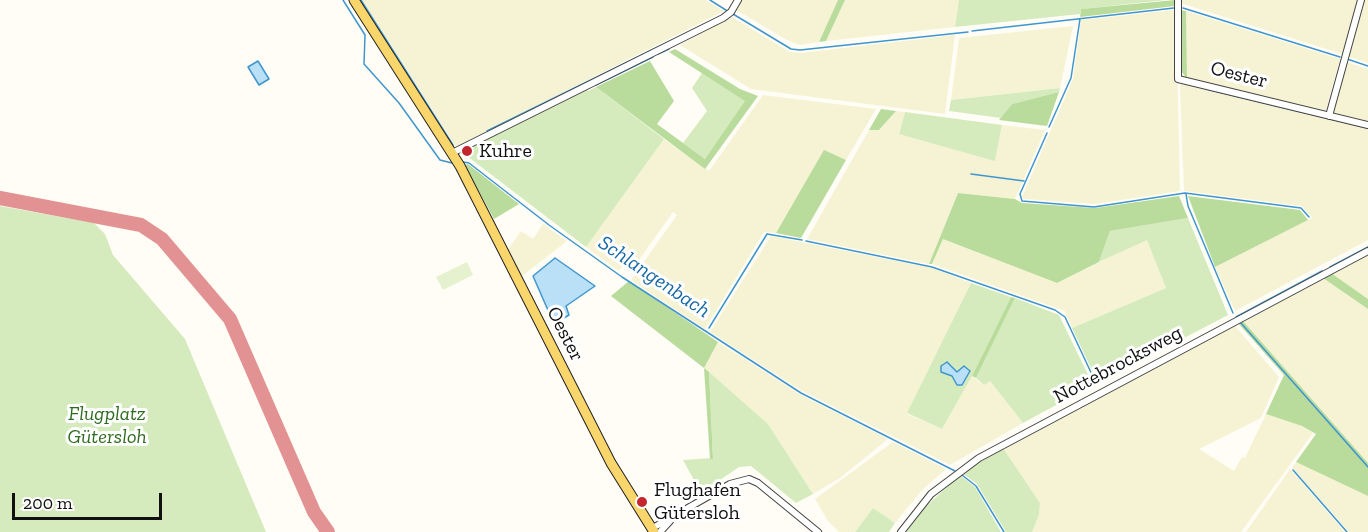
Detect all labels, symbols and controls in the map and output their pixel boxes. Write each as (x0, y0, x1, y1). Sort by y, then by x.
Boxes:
street label: Oester (1208, 56, 1270, 94)
place label: Kuhre (479, 139, 532, 163)
marker: Kuhre (460, 144, 474, 158)
water label: Schlangenbach (593, 230, 715, 324)
street label: Oester (541, 303, 589, 365)
street label: Nottebrocksweg (1050, 321, 1186, 409)
park label: Flugplatz Gütersloh (67, 402, 147, 449)
place label: Flughafen Gütersloh (654, 478, 741, 525)
scale bar (15, 481, 165, 519)
text: 200 m (23, 492, 73, 514)
marker: Flughafen Gütersloh (635, 495, 649, 509)

